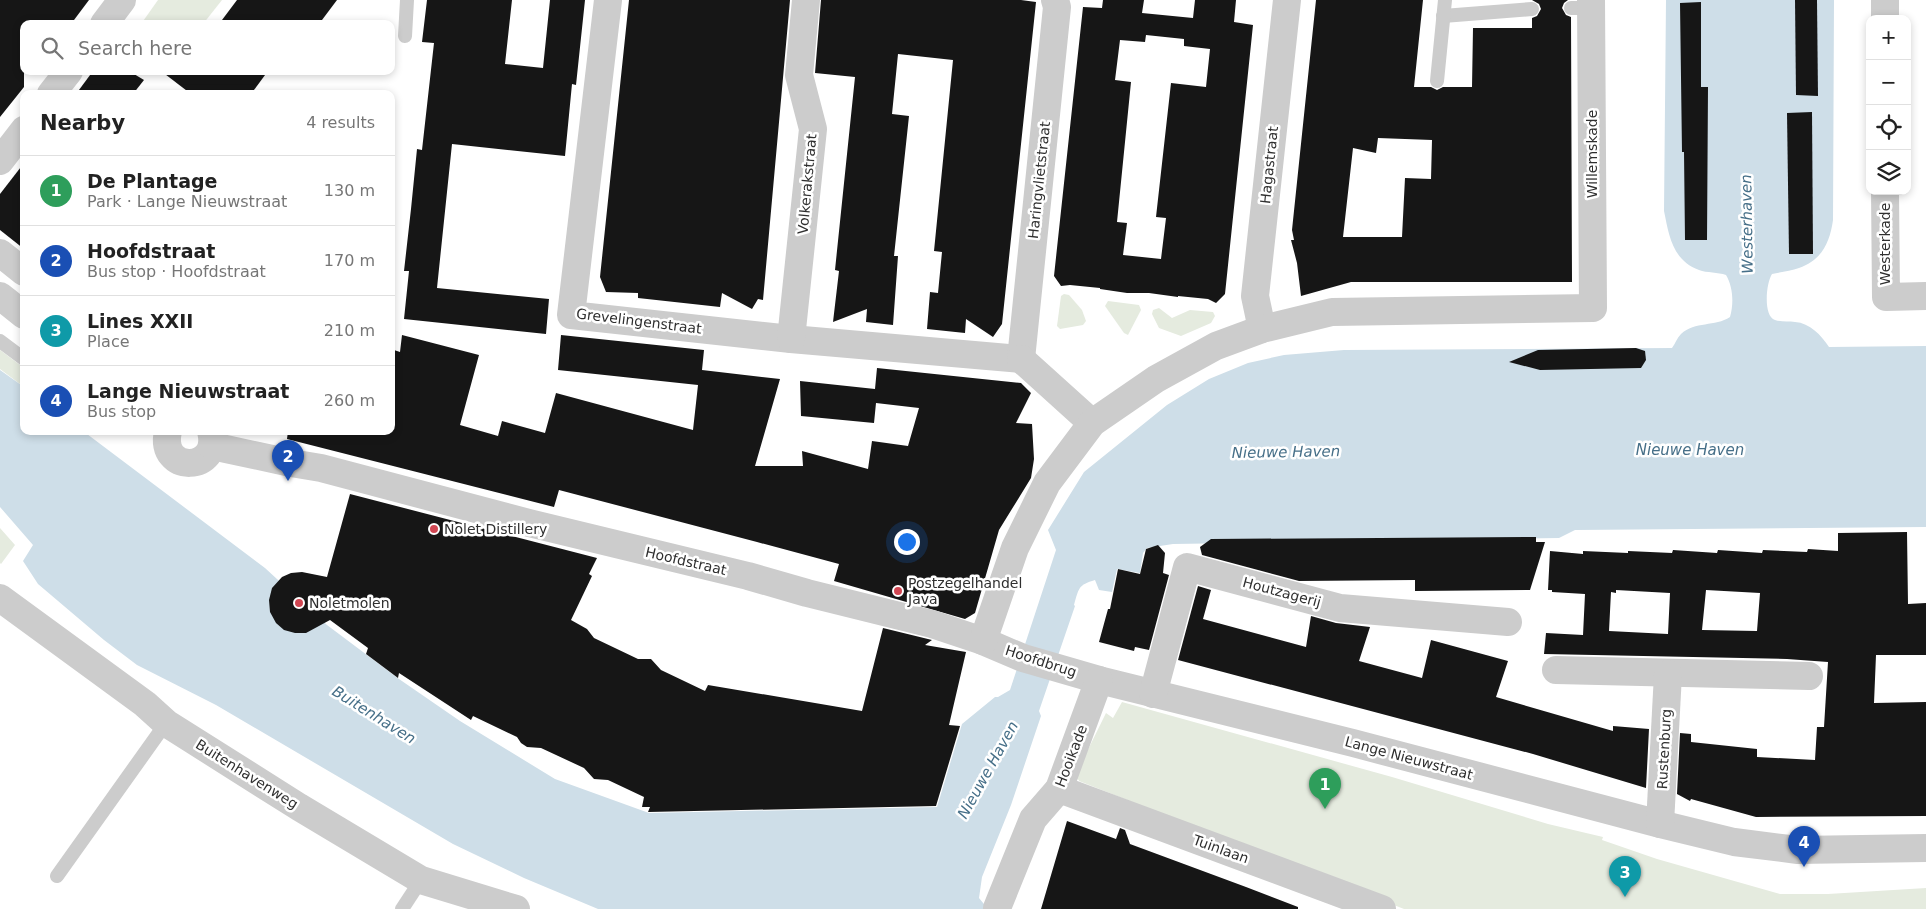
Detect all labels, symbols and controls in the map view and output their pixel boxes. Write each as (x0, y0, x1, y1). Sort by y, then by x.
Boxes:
map controls (1866, 15, 1911, 195)
button: + (1866, 15, 1911, 60)
search box (20, 20, 395, 75)
icon: search (38, 34, 66, 62)
text: Search here (78, 37, 192, 59)
button: − (1866, 60, 1911, 105)
button: locate (1866, 105, 1911, 150)
street label: Willemskade (1584, 110, 1600, 198)
text: Nearby (40, 111, 125, 135)
text: 4 results (306, 113, 375, 132)
street label: Haringvlietstraat (1025, 120, 1053, 239)
street label: Hagastraat (1257, 125, 1281, 205)
street label: Volkerakstraat (795, 133, 819, 235)
button: layers (1866, 150, 1911, 195)
text: De Plantage (87, 170, 217, 192)
water label: Westerhaven (1737, 174, 1757, 274)
text: 1 (50, 181, 62, 200)
text: 130 m (324, 181, 375, 200)
text: Park · Lange Nieuwstraat (87, 192, 287, 211)
street label: Westerkade (1877, 203, 1893, 285)
text: Hoofdstraat (87, 240, 215, 262)
text: 2 (50, 251, 62, 270)
text: 170 m (324, 251, 375, 270)
text: Bus stop · Hoofdstraat (87, 262, 266, 281)
street label: Grevelingenstraat (575, 305, 703, 337)
text: Lines XXII (87, 310, 193, 332)
text: 3 (50, 321, 62, 340)
text: 210 m (324, 321, 375, 340)
text: Place (87, 332, 130, 351)
text: Lange Nieuwstraat (87, 380, 289, 402)
text: 4 (50, 391, 62, 410)
text: 260 m (324, 391, 375, 410)
text: Bus stop (87, 402, 156, 421)
pin: 2 (272, 440, 304, 481)
water label: Nieuwe Haven (1636, 441, 1744, 459)
water label: Nieuwe Haven (1232, 442, 1340, 462)
place label: Nolet Distillery (444, 521, 547, 537)
marker: Nolet Distillery (428, 523, 440, 535)
your location (894, 529, 920, 555)
street label: Hoofdstraat (644, 544, 729, 578)
street label: Houtzagerij (1241, 574, 1323, 610)
place label: Postzegelhandel Java (907, 575, 1022, 607)
marker: Postzegelhandel Java (892, 585, 904, 597)
place label: Noletmolen (309, 595, 390, 611)
marker: Noletmolen (293, 597, 305, 609)
street label: Hoofdbrug (1003, 642, 1079, 680)
water label: Buitenhaven (329, 682, 419, 748)
street label: Rustenburg (1654, 708, 1674, 790)
water label: Nieuwe Haven (954, 718, 1022, 822)
street label: Hooikade (1052, 723, 1090, 789)
street label: Lange Nieuwstraat (1343, 733, 1475, 783)
street label: Buitenhavenweg (193, 736, 301, 812)
pin: 1 (1309, 768, 1341, 809)
pin: 4 (1788, 826, 1820, 867)
street label: Tuinlaan (1190, 831, 1251, 866)
pin: 3 (1609, 856, 1641, 897)

